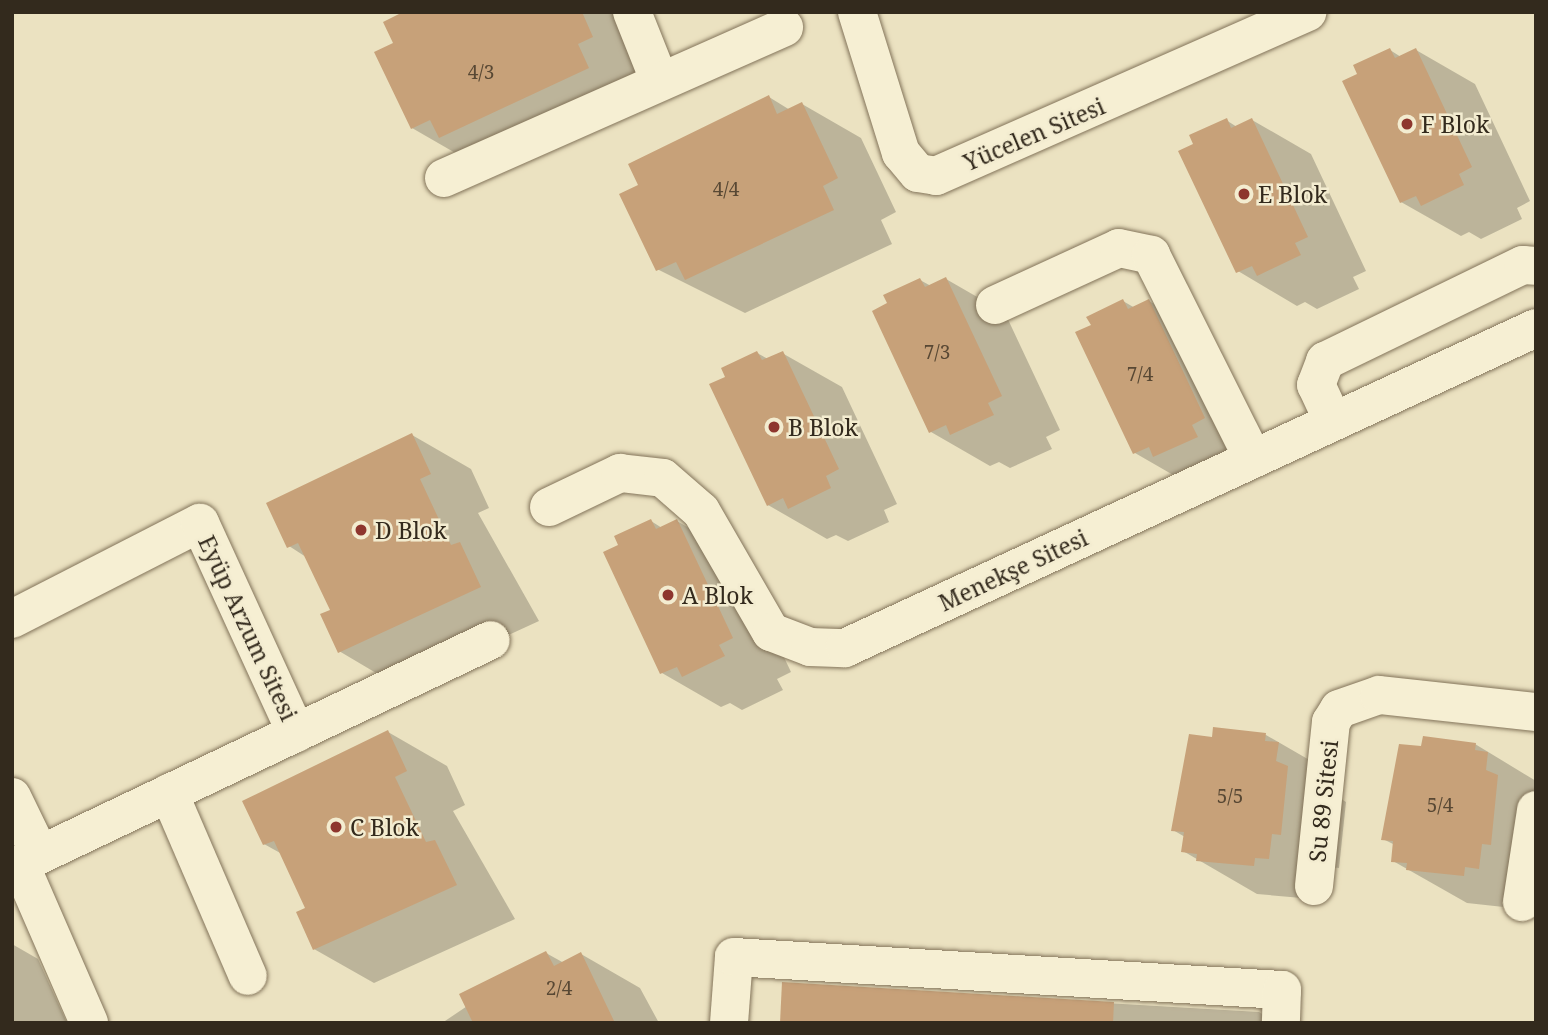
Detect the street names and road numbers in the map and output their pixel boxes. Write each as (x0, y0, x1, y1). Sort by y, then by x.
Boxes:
street label: Yücelen Sitesi (959, 92, 1109, 176)
street label: Menekşe Sitesi (934, 523, 1092, 617)
street label: Eyüp Arzum Sitesi (193, 531, 303, 725)
street label: Su 89 Sitesi (1303, 738, 1343, 864)

